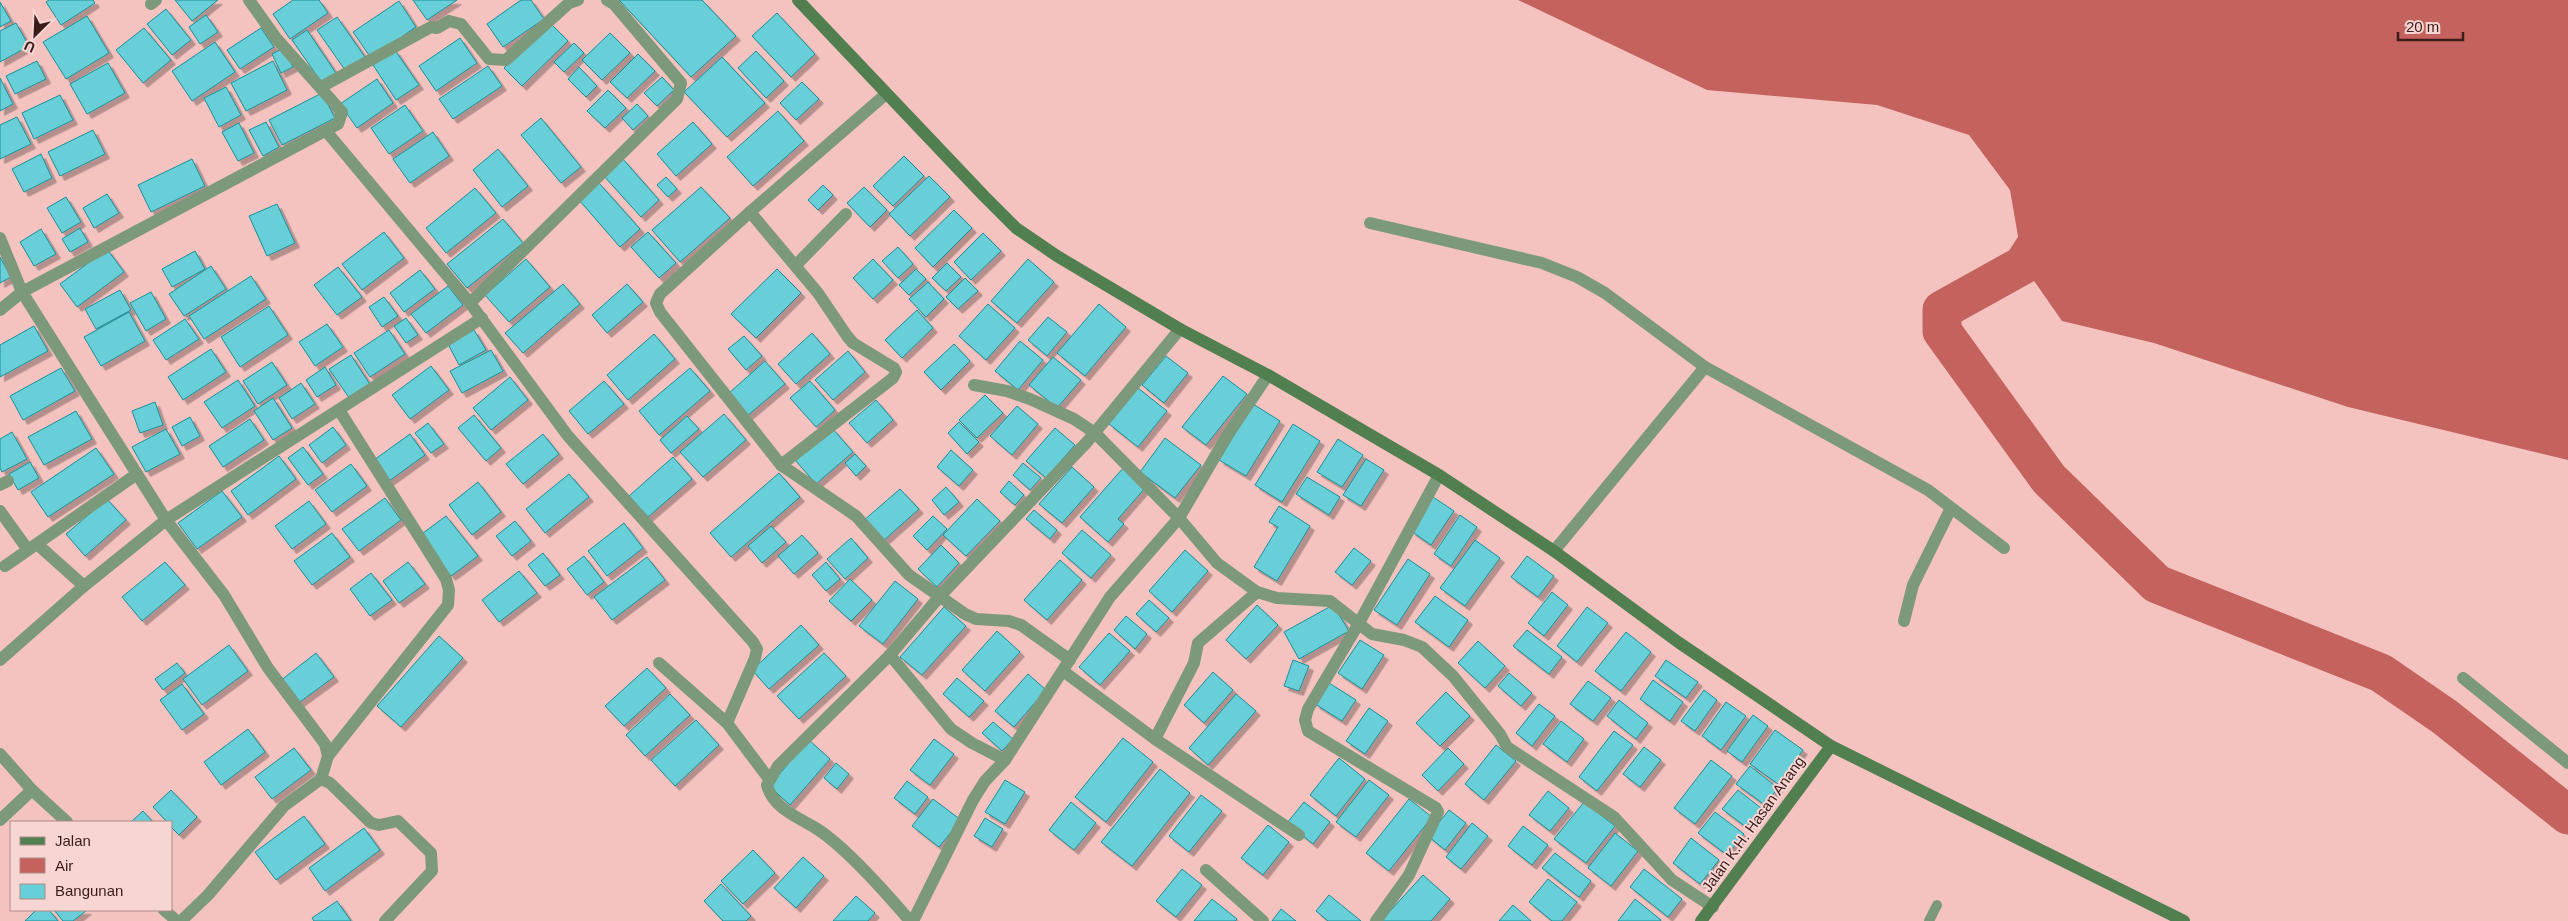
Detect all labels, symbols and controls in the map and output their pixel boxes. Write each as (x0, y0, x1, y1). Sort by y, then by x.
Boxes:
north arrow (10, 10, 60, 60)
scale bar (2398, 10, 2463, 42)
text: 20 m (2406, 18, 2439, 35)
text: U (22, 38, 38, 56)
street label: Jalan K.H. Hasan Anang (1698, 753, 1808, 895)
legend (10, 821, 172, 911)
text: Jalan (55, 832, 91, 849)
text: Air (55, 857, 73, 874)
text: Bangunan (55, 882, 123, 899)

